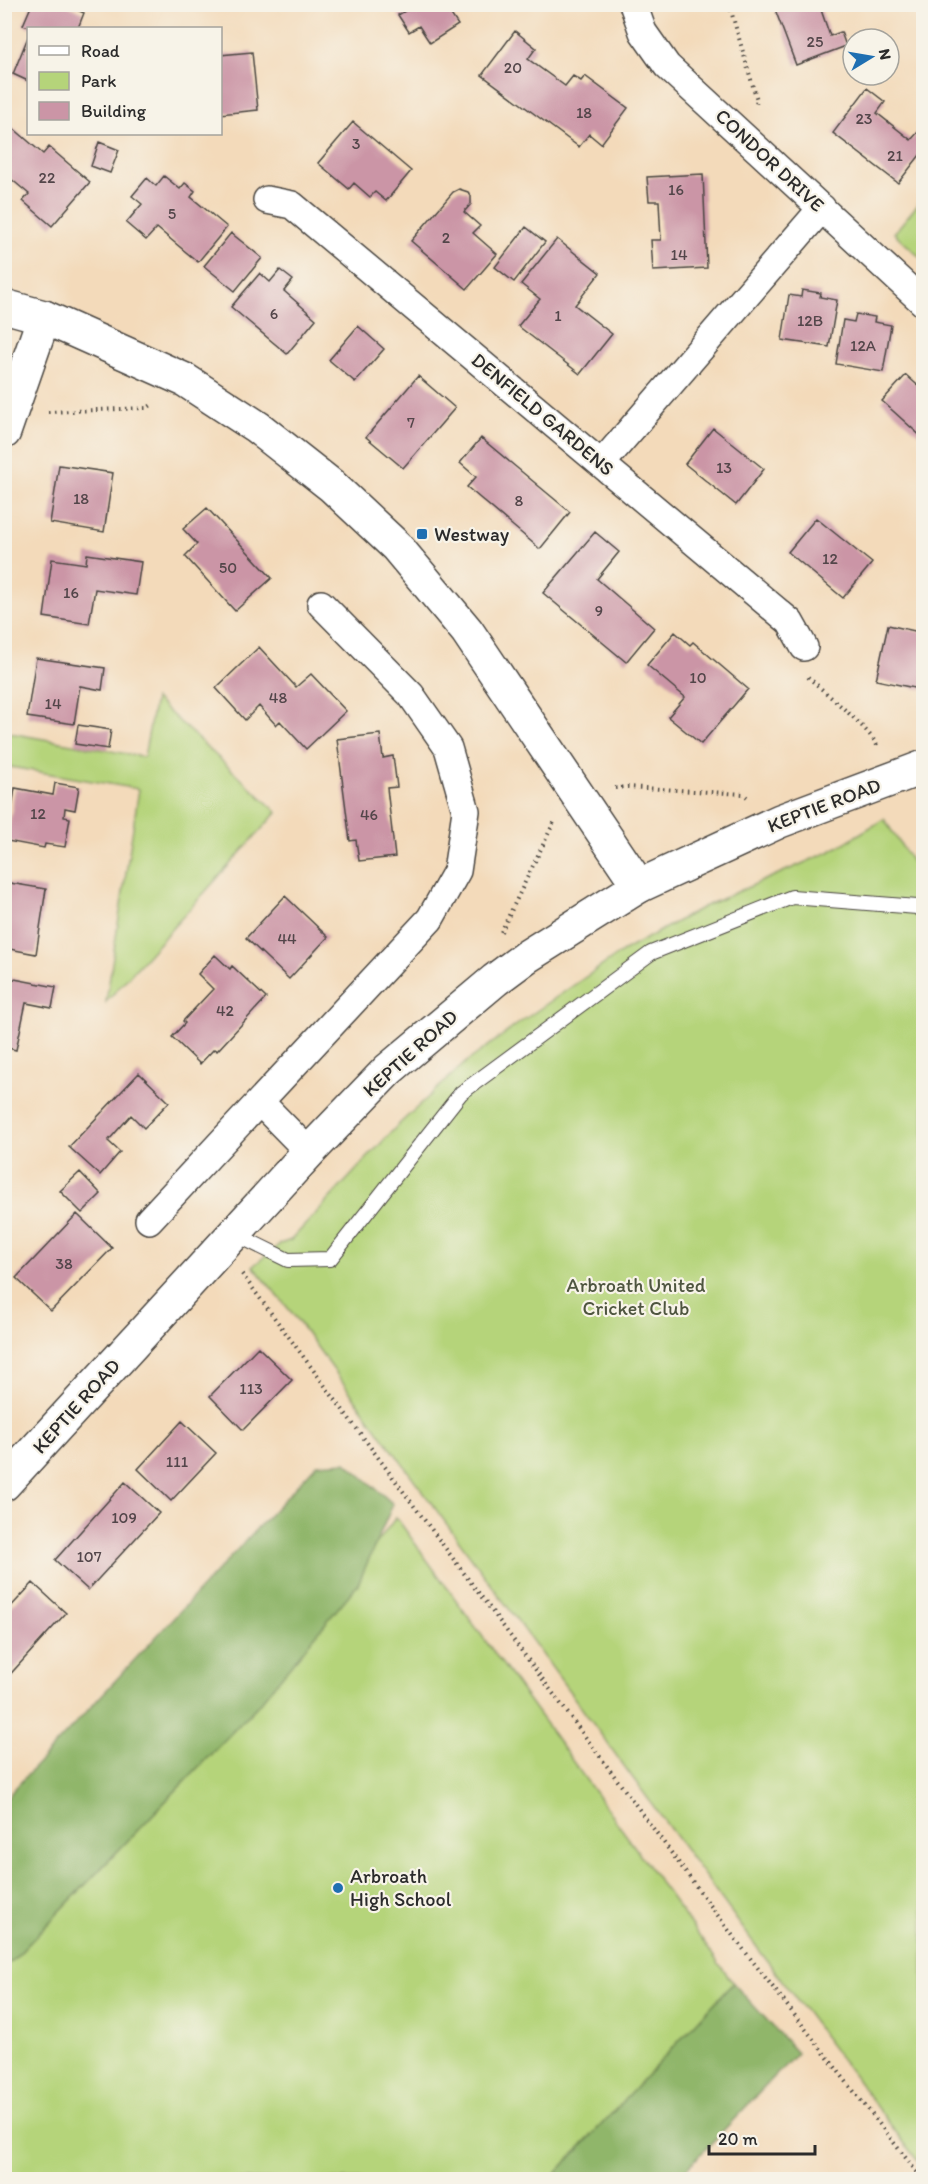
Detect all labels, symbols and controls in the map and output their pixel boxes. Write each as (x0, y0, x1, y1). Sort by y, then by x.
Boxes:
legend (27, 27, 222, 135)
north arrow (841, 27, 901, 87)
house number: 25 (807, 32, 823, 51)
text: Road (81, 40, 120, 62)
text: N (875, 47, 896, 61)
house number: 20 (504, 58, 522, 77)
text: Park (81, 70, 116, 92)
text: Building (81, 100, 147, 122)
house number: 18 (576, 103, 592, 122)
street label: CONDOR DRIVE (710, 103, 830, 217)
house number: 23 (855, 109, 873, 128)
house number: 3 (352, 134, 361, 153)
house number: 21 (887, 146, 903, 165)
house number: 22 (39, 168, 56, 187)
house number: 16 (668, 180, 684, 199)
house number: 5 (168, 204, 176, 223)
house number: 2 (442, 228, 451, 247)
house number: 14 (670, 245, 688, 264)
house number: 6 (270, 304, 278, 323)
house number: 1 (554, 306, 562, 325)
house number: 12B (797, 311, 823, 330)
house number: 12A (850, 336, 876, 355)
street label: DENFIELD GARDENS (467, 347, 619, 481)
house number: 7 (407, 413, 415, 432)
house number: 13 (716, 458, 732, 477)
house number: 18 (73, 489, 89, 508)
house number: 8 (515, 491, 524, 510)
place label: Westway (434, 522, 510, 546)
marker: Westway (415, 527, 429, 541)
house number: 12 (822, 549, 839, 568)
house number: 50 (219, 558, 237, 577)
house number: 16 (63, 583, 79, 602)
house number: 9 (595, 601, 603, 620)
house number: 10 (689, 668, 707, 687)
house number: 48 (269, 688, 287, 707)
house number: 14 (44, 694, 62, 713)
street label: KEPTIE ROAD (764, 772, 884, 838)
house number: 12 (30, 804, 47, 823)
house number: 46 (360, 805, 378, 824)
house number: 44 (277, 929, 297, 948)
house number: 42 (216, 1001, 235, 1020)
street label: KEPTIE ROAD (358, 1004, 462, 1102)
house number: 38 (55, 1254, 73, 1273)
park label: Arbroath United Cricket Club (567, 1273, 706, 1320)
street label: KEPTIE ROAD (27, 1354, 125, 1458)
house number: 113 (239, 1379, 263, 1398)
house number: 111 (166, 1452, 189, 1471)
house number: 109 (111, 1508, 137, 1527)
house number: 107 (76, 1547, 102, 1566)
place label: Arbroath High School (350, 1864, 452, 1911)
marker: Arbroath High School (331, 1881, 345, 1895)
scale bar (709, 2118, 816, 2156)
text: 20 m (718, 2128, 758, 2150)

